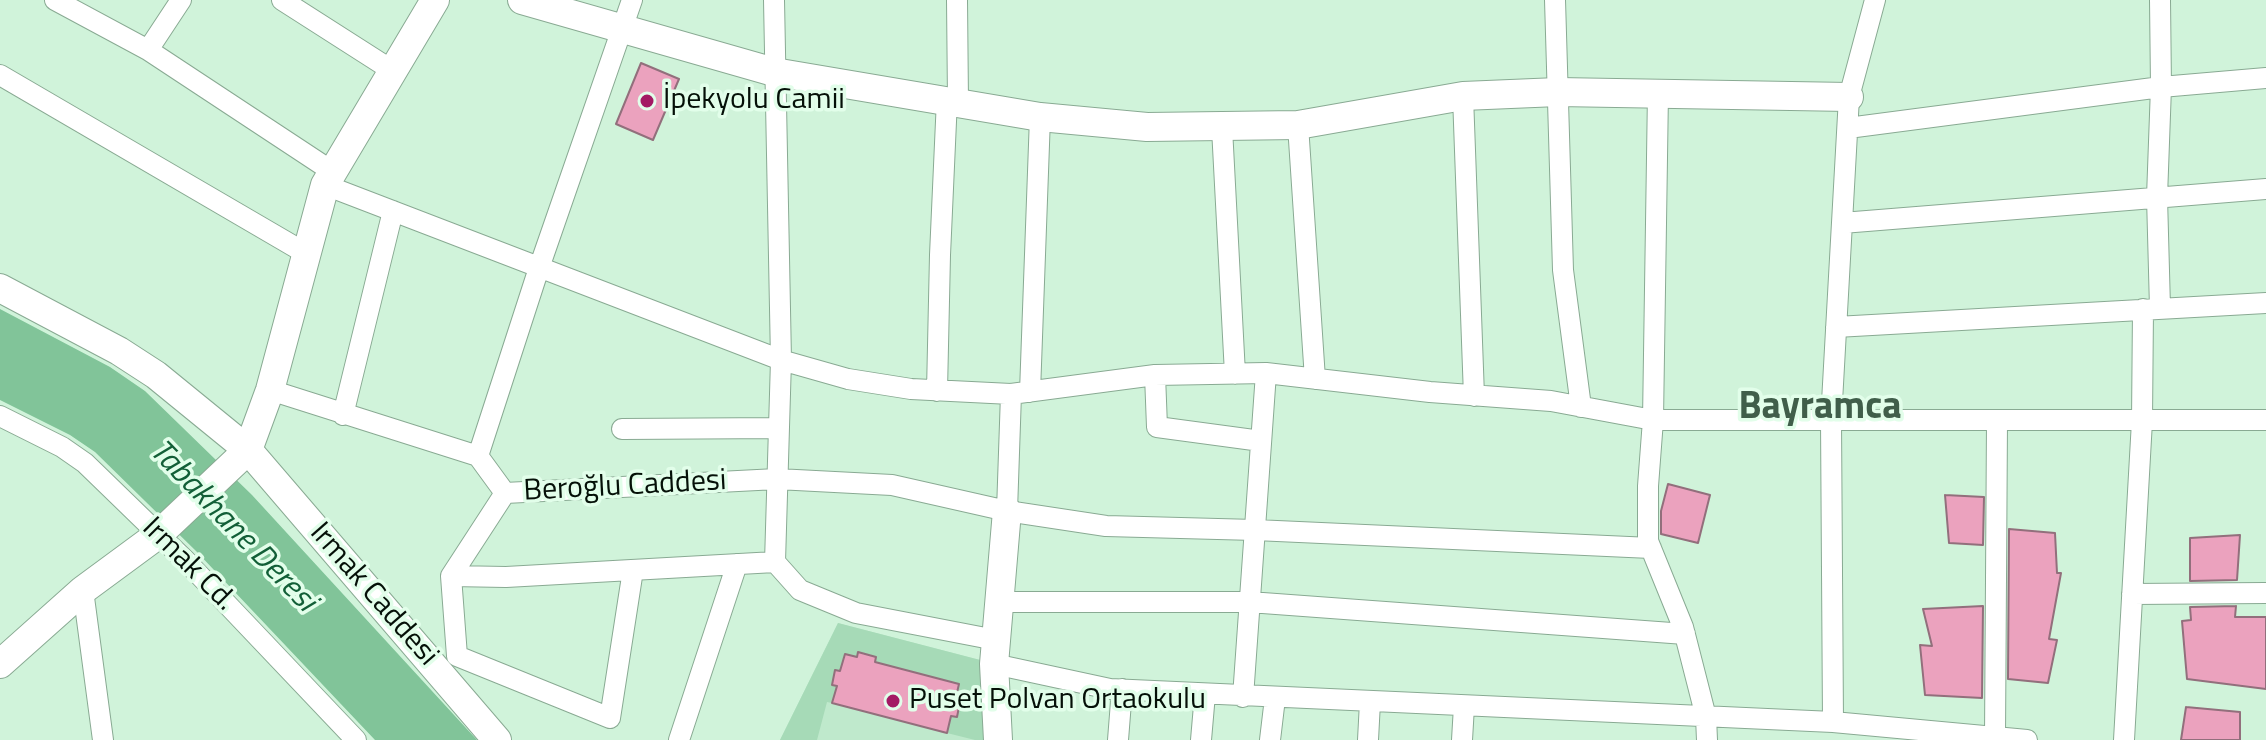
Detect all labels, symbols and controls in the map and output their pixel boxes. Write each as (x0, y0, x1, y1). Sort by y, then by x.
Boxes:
place label: İpekyolu Camii (663, 83, 845, 119)
marker: İpekyolu Camii (638, 92, 656, 110)
district label: Bayramca (1738, 386, 1902, 432)
water label: Tabakhane Deresi (141, 433, 323, 621)
street label: Beroğlu Caddesi (523, 464, 727, 510)
street label: Irmak Cd. (134, 511, 242, 619)
street label: Irmak Caddesi (301, 516, 445, 674)
place label: Puset Polvan Ortaokulu (909, 683, 1206, 719)
marker: Puset Polvan Ortaokulu (884, 692, 902, 710)

